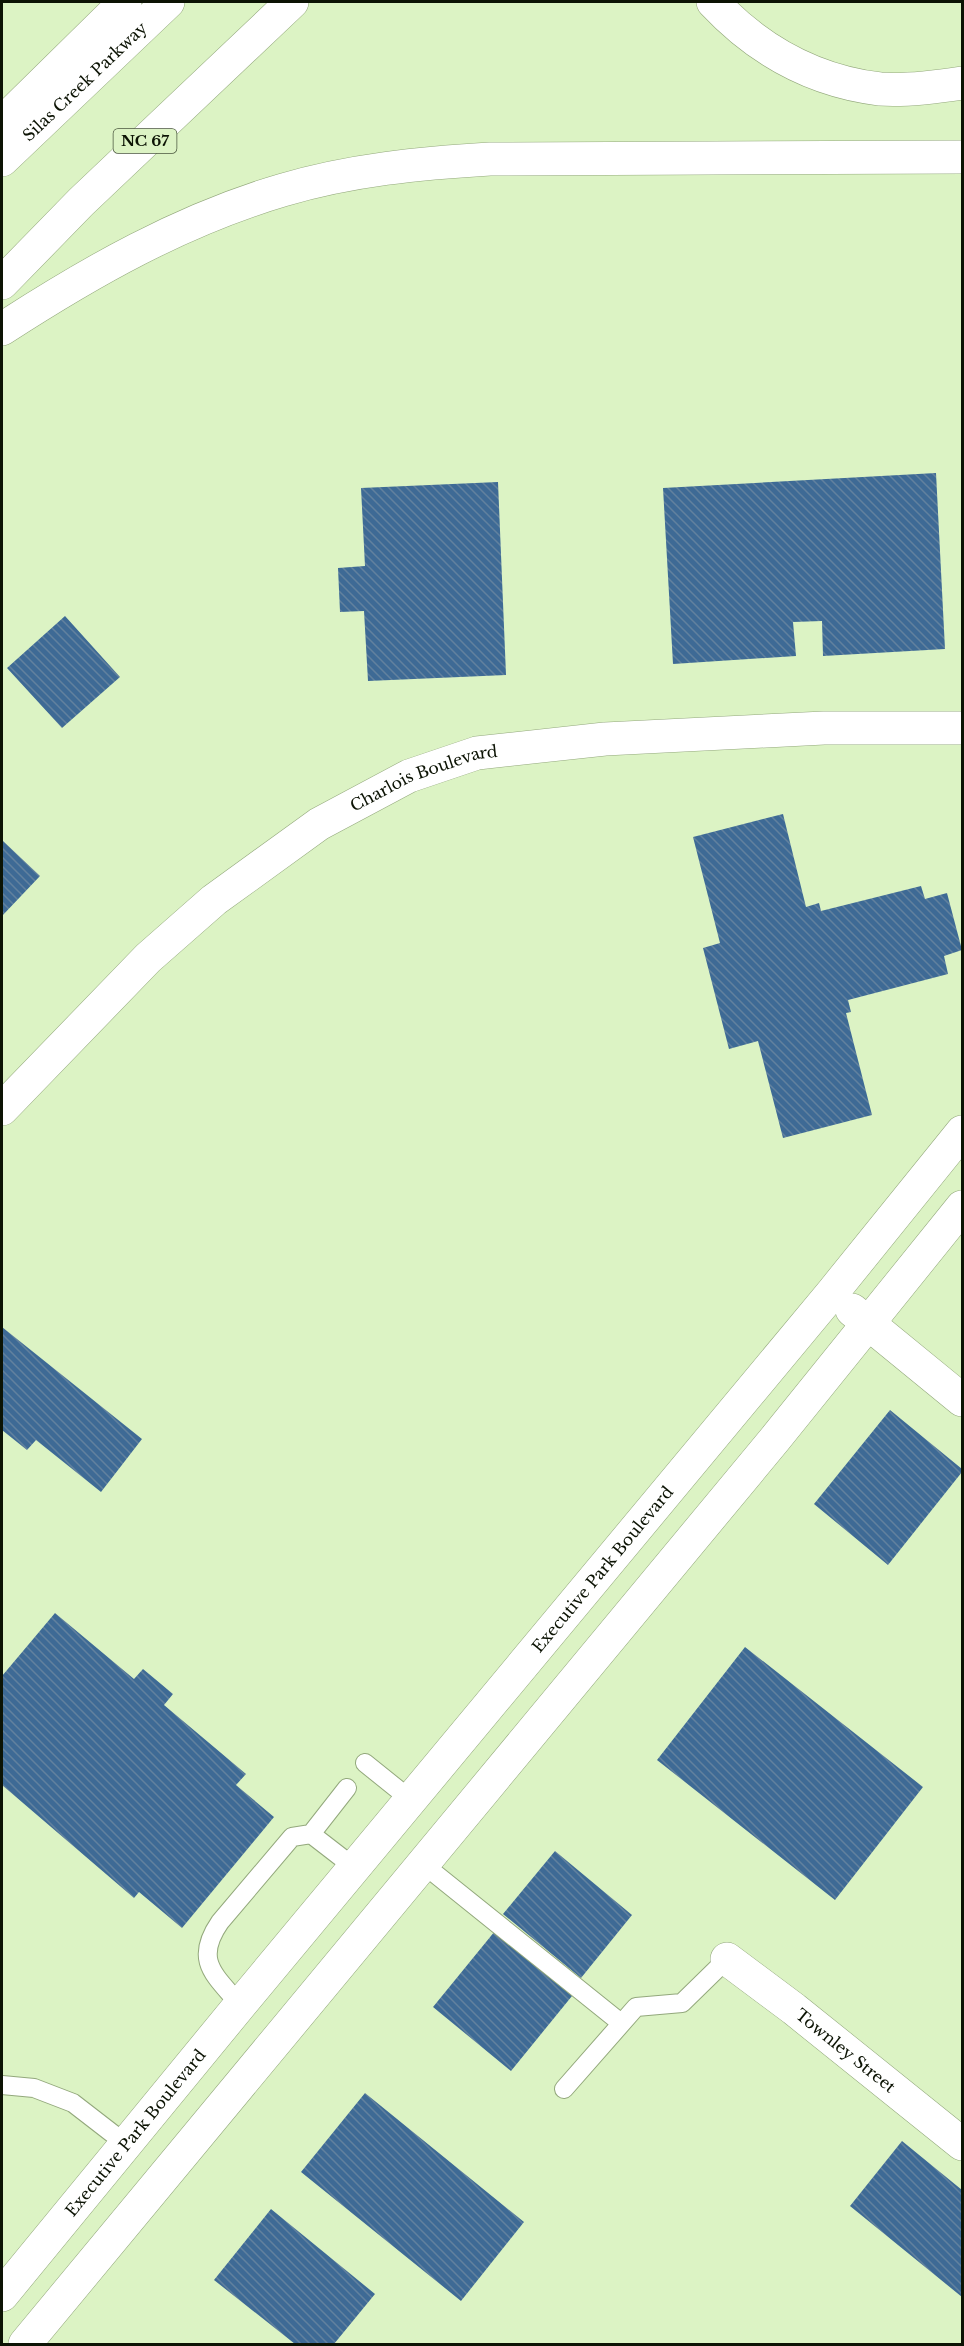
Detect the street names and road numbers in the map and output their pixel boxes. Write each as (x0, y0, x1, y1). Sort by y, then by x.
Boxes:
street label: Silas Creek Parkway (18, 17, 151, 145)
road number: NC 67 (114, 129, 176, 153)
street label: Charlois Boulevard (347, 741, 499, 816)
street label: Executive Park Boulevard (528, 1482, 677, 1656)
street label: Townley Street (792, 2004, 900, 2097)
street label: Executive Park Boulevard (61, 2045, 210, 2220)

